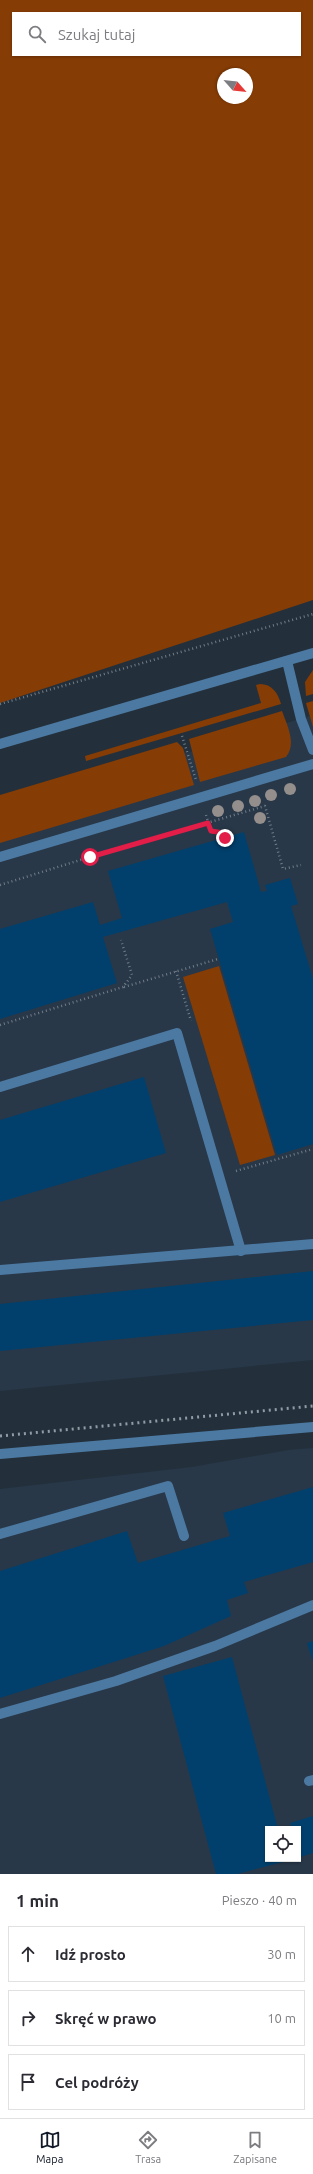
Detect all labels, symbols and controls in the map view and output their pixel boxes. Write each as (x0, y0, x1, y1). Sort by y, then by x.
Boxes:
search box (12, 12, 301, 56)
icon: search (26, 23, 48, 45)
text: Szukaj tutaj (58, 26, 135, 43)
north arrow (217, 68, 253, 104)
route end (216, 829, 234, 847)
route start (81, 848, 99, 866)
map controls (265, 1826, 301, 1862)
button: locate (265, 1826, 301, 1862)
text: 1 min (16, 1891, 59, 1910)
text: Pieszo · 40 m (222, 1893, 297, 1907)
icon: ahead (17, 1943, 39, 1965)
text: Idź prosto (55, 1946, 126, 1963)
text: 30 m (267, 1947, 296, 1961)
icon: right (17, 2007, 39, 2029)
text: Skręć w prawo (55, 2010, 157, 2027)
text: 10 m (267, 2011, 296, 2025)
icon: arrive (17, 2071, 39, 2093)
text: Cel podróży (55, 2074, 139, 2091)
tab: Mapa (36, 2129, 63, 2165)
tab: Trasa (135, 2129, 161, 2165)
tab: Zapisane (233, 2129, 277, 2165)

